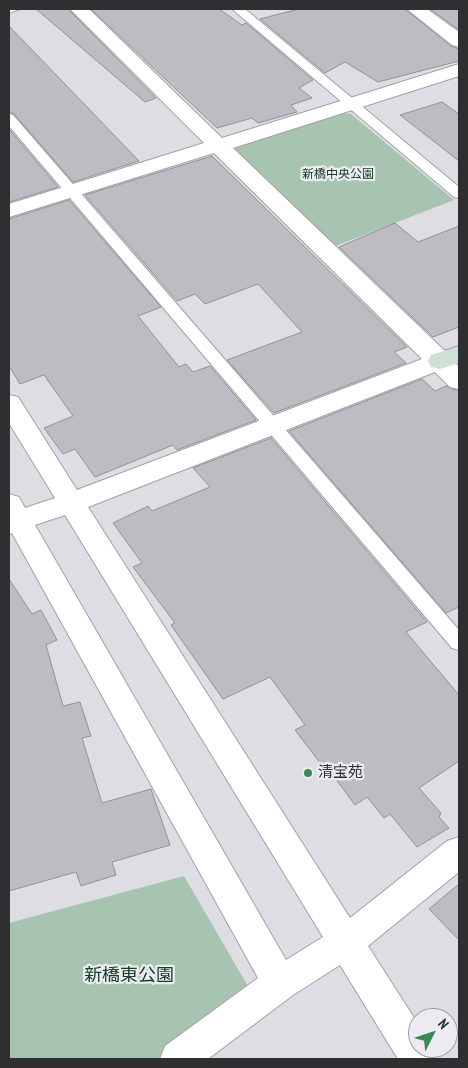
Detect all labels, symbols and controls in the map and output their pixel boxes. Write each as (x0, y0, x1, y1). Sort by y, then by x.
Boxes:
park label: 新橋中央公園 (302, 168, 374, 182)
place label: 清宝苑 (318, 764, 363, 782)
marker: 清宝苑 (302, 767, 314, 779)
park label: 新橋東公園 (84, 965, 174, 987)
north arrow (408, 1008, 458, 1058)
text: N (434, 1015, 453, 1033)

